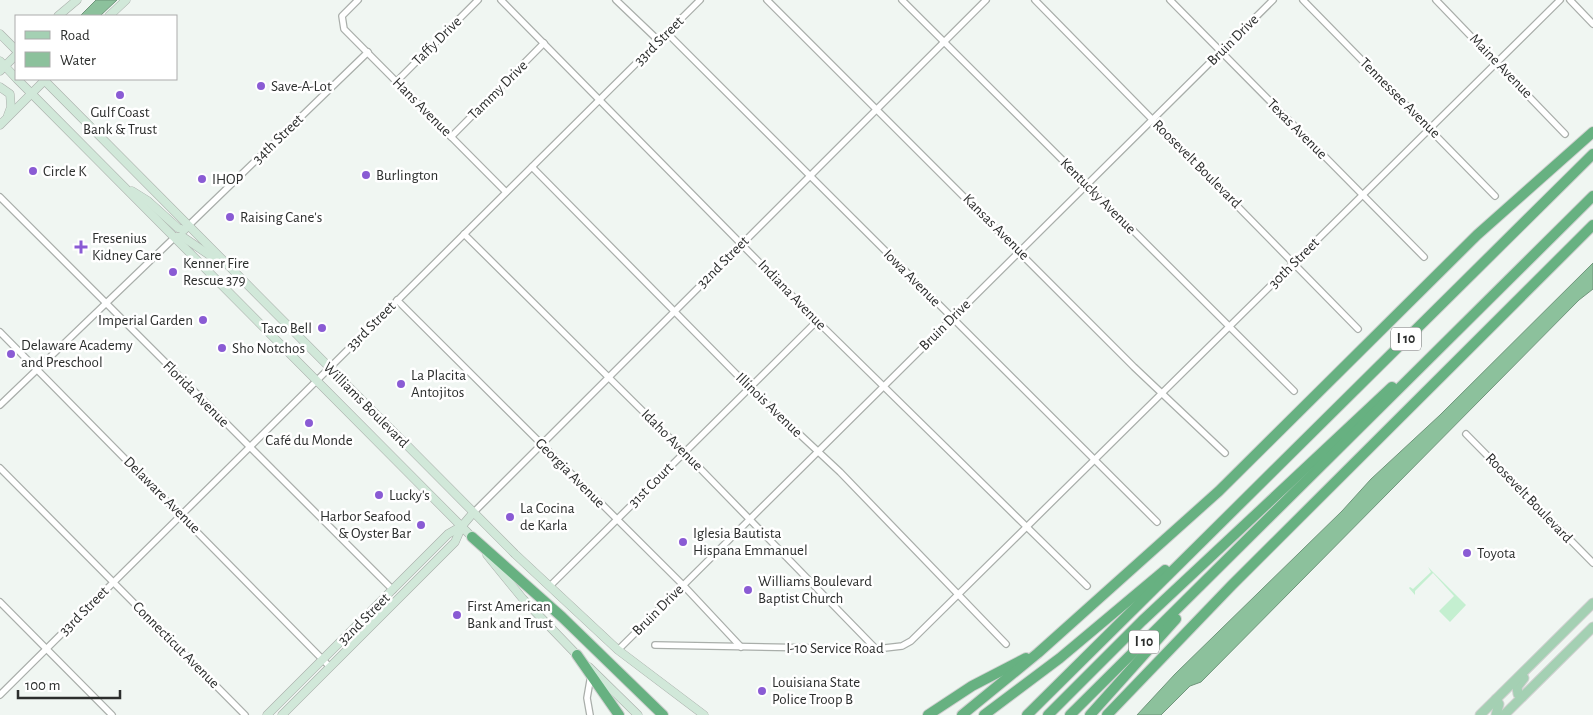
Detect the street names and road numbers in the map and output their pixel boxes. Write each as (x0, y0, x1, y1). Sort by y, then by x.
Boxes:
street label: Bruin Drive (1205, 12, 1261, 68)
street label: 33rd Street (632, 13, 687, 68)
street label: Taffy Drive (410, 14, 464, 68)
street label: Maine Avenue (1467, 31, 1535, 101)
street label: Tennessee Avenue (1357, 55, 1443, 141)
street label: Tammy Drive (466, 57, 531, 122)
street label: Hans Avenue (390, 75, 454, 139)
street label: Texas Avenue (1264, 96, 1330, 162)
street label: 34th Street (250, 111, 306, 167)
street label: Roosevelt Boulevard (1150, 117, 1244, 211)
street label: Kentucky Avenue (1057, 155, 1139, 237)
street label: Kansas Avenue (960, 191, 1032, 263)
street label: 32nd Street (694, 233, 752, 291)
street label: 30th Street (1266, 235, 1322, 291)
street label: Iowa Avenue (881, 247, 943, 309)
street label: Indiana Avenue (755, 257, 829, 333)
street label: Bruin Drive (917, 297, 973, 353)
street label: 33rd Street (344, 298, 399, 353)
road number: I 10 (1391, 328, 1421, 350)
street label: Florida Avenue (160, 358, 232, 430)
street label: Williams Boulevard (320, 359, 412, 451)
street label: Illinois Avenue (733, 370, 805, 440)
street label: Idaho Avenue (638, 406, 706, 474)
street label: Georgia Avenue (532, 435, 608, 511)
street label: Roosevelt Boulevard (1483, 450, 1576, 546)
street label: Delaware Avenue (121, 454, 203, 536)
street label: 31st Court (626, 460, 676, 510)
street label: Bruin Drive (630, 582, 686, 638)
street label: 33rd Street (57, 583, 112, 638)
street label: 32nd Street (335, 590, 393, 648)
street label: Connecticut Avenue (130, 599, 222, 691)
road number: I 10 (1129, 630, 1159, 654)
street label: I-10 Service Road (786, 641, 884, 656)

